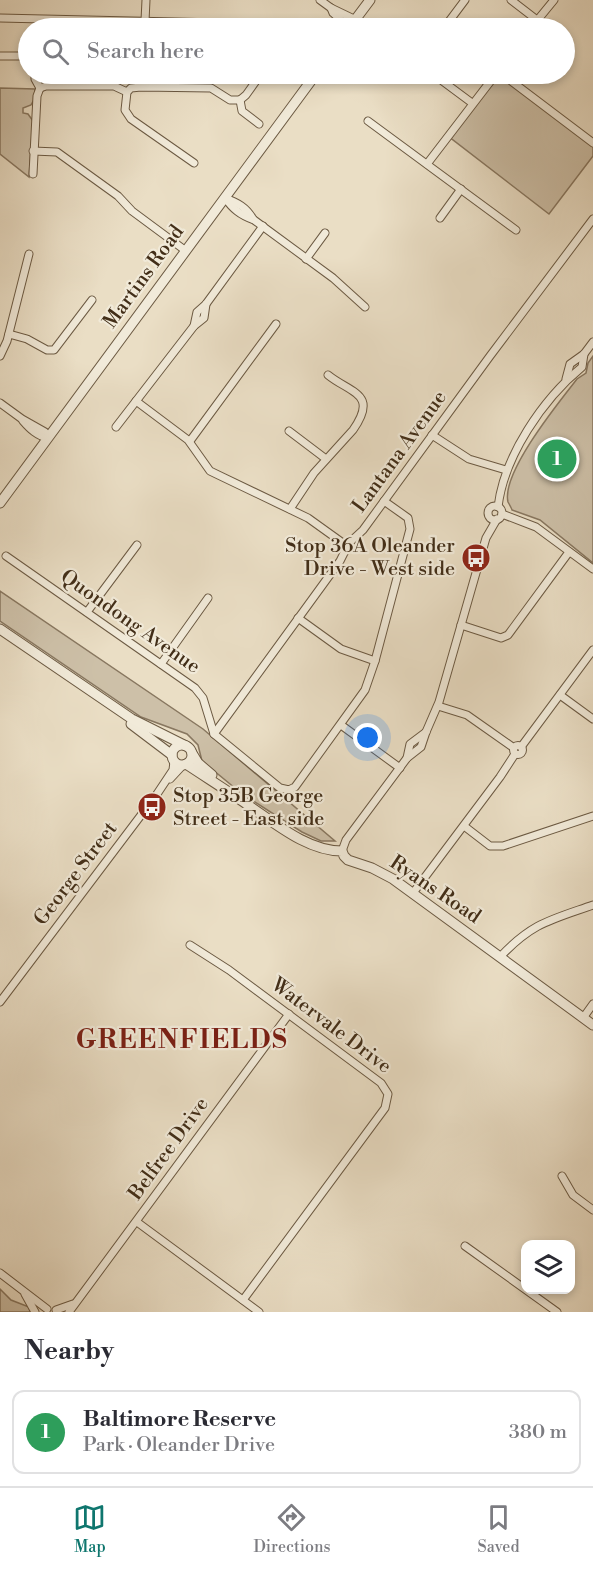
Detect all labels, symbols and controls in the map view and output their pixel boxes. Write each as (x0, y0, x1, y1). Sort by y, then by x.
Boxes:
search box (18, 18, 575, 84)
icon: search (39, 35, 72, 68)
text: Search here (87, 38, 204, 65)
street label: Martins Road (98, 220, 190, 334)
street label: Lantana Avenue (347, 386, 453, 518)
pin: 1 (538, 436, 576, 482)
place label: Stop 36A Oleander Drive - West side (285, 534, 455, 582)
bus stop icon: Stop 36A Oleander Drive - West side (460, 542, 492, 574)
street label: Quondong Avenue (55, 564, 205, 680)
your location (353, 723, 382, 752)
place label: Stop 35B George Street - East side (173, 784, 324, 832)
bus stop icon: Stop 35B George Street - East side (136, 791, 168, 823)
street label: George Street (29, 817, 123, 931)
street label: Ryans Road (385, 850, 486, 930)
street label: Watervale Drive (265, 972, 396, 1079)
district label: GREENFIELDS (76, 1024, 288, 1056)
street label: Belfree Drive (123, 1093, 215, 1206)
map controls (521, 1240, 575, 1294)
button: layers (521, 1240, 575, 1294)
text: Nearby (24, 1335, 114, 1367)
text: Baltimore Reserve (83, 1406, 276, 1433)
text: 1 (41, 1420, 50, 1445)
text: 380 m (509, 1420, 567, 1445)
text: Park · Oleander Drive (83, 1433, 275, 1458)
tab: Map (73, 1501, 106, 1557)
tab: Directions (253, 1501, 331, 1557)
tab: Saved (477, 1501, 520, 1557)

